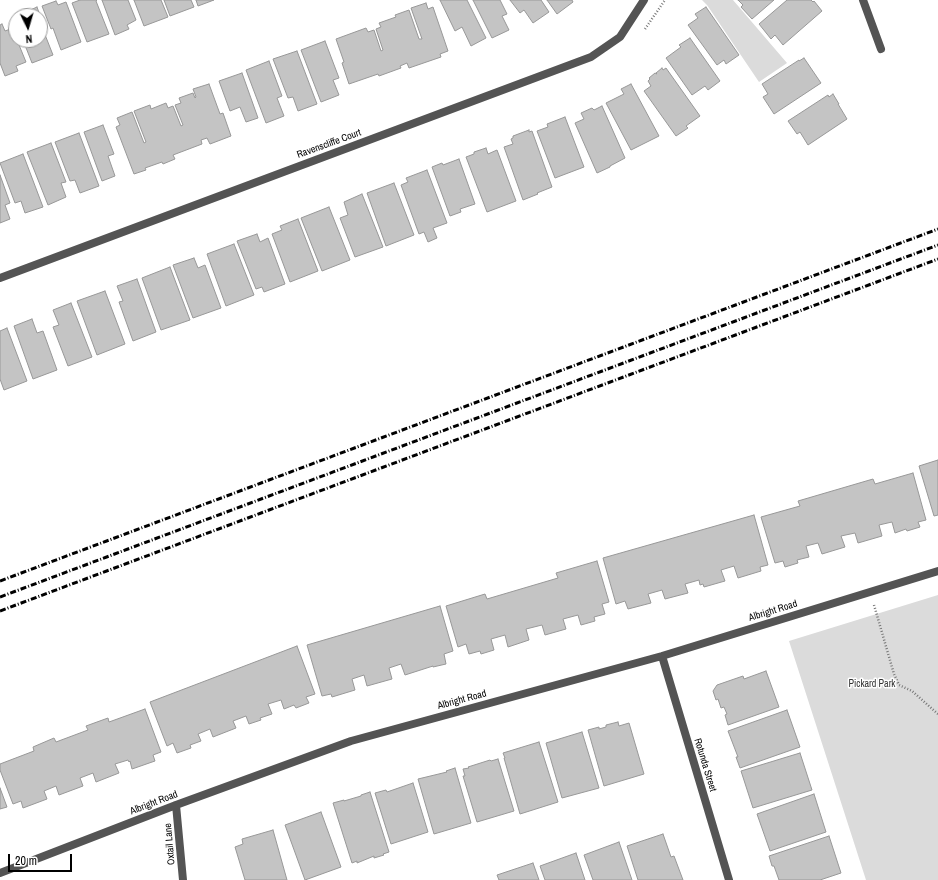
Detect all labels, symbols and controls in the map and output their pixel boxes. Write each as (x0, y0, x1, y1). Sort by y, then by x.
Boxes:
north arrow (8, 8, 48, 48)
text: N (25, 32, 33, 46)
street label: Ravenscliffe Court (295, 127, 363, 161)
street label: Albright Road (747, 598, 799, 624)
park label: Pickard Park (849, 678, 895, 690)
street label: Albright Road (436, 688, 488, 712)
street label: Rotunda Street (691, 737, 719, 793)
street label: Albright Road (128, 788, 180, 818)
street label: Oxtail Lane (162, 823, 178, 865)
scale bar (10, 846, 74, 872)
text: 20 m (15, 853, 37, 869)

